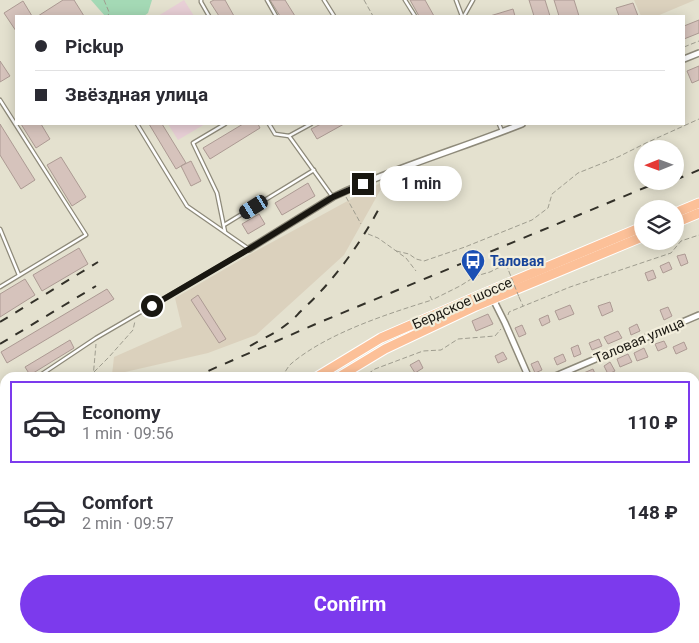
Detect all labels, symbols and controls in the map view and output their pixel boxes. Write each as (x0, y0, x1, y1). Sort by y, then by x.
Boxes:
text: Pickup (65, 35, 124, 58)
text: Звёздная улица (65, 83, 208, 106)
north arrow (634, 140, 684, 190)
map controls (634, 140, 684, 250)
callout: 1 min (380, 166, 463, 202)
route end (352, 173, 374, 195)
text: 1 min (401, 174, 441, 193)
car (237, 193, 270, 221)
button: layers (634, 200, 684, 250)
bus stop icon: Таловая (460, 248, 486, 282)
place label: Таловая (490, 253, 544, 269)
street label: Бердское шоссе (410, 274, 514, 332)
route start (141, 295, 163, 317)
street label: Таловая улица (591, 314, 687, 366)
icon: car (22, 400, 67, 445)
text: Economy (82, 401, 161, 424)
text: 110 ₽ (627, 411, 678, 434)
text: 1 min · 09:56 (82, 424, 174, 443)
icon: car (22, 490, 67, 535)
text: Comfort (82, 491, 153, 514)
text: 148 ₽ (627, 501, 678, 524)
text: 2 min · 09:57 (82, 514, 174, 533)
button: Confirm (20, 575, 680, 633)

